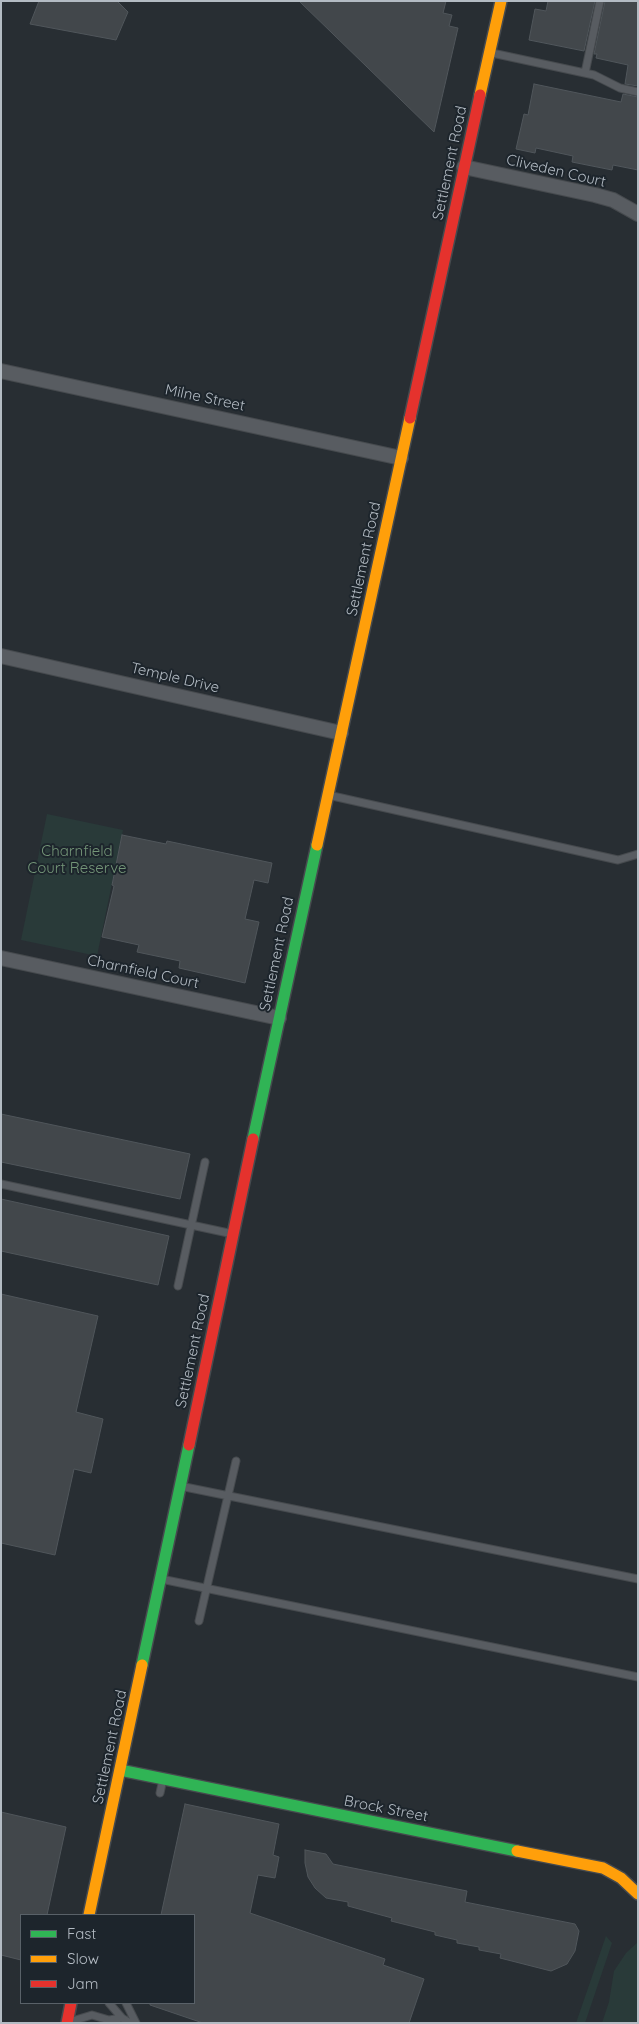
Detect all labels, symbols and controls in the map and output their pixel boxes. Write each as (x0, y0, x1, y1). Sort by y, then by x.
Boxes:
street label: Settlement Road (429, 104, 471, 222)
street label: Cliveden Court (505, 151, 607, 191)
street label: Milne Street (163, 381, 247, 415)
street label: Settlement Road (343, 500, 385, 618)
street label: Temple Drive (129, 659, 221, 697)
park label: Charnfield Court Reserve (27, 842, 127, 877)
street label: Settlement Road (256, 895, 298, 1013)
street label: Charnfield Court (86, 951, 200, 993)
street label: Settlement Road (172, 1292, 214, 1410)
street label: Settlement Road (89, 1688, 131, 1806)
street label: Brock Street (342, 1792, 430, 1826)
legend (20, 1914, 195, 2004)
text: Fast (67, 1924, 96, 1943)
text: Slow (67, 1949, 99, 1968)
text: Jam (67, 1974, 98, 1993)

